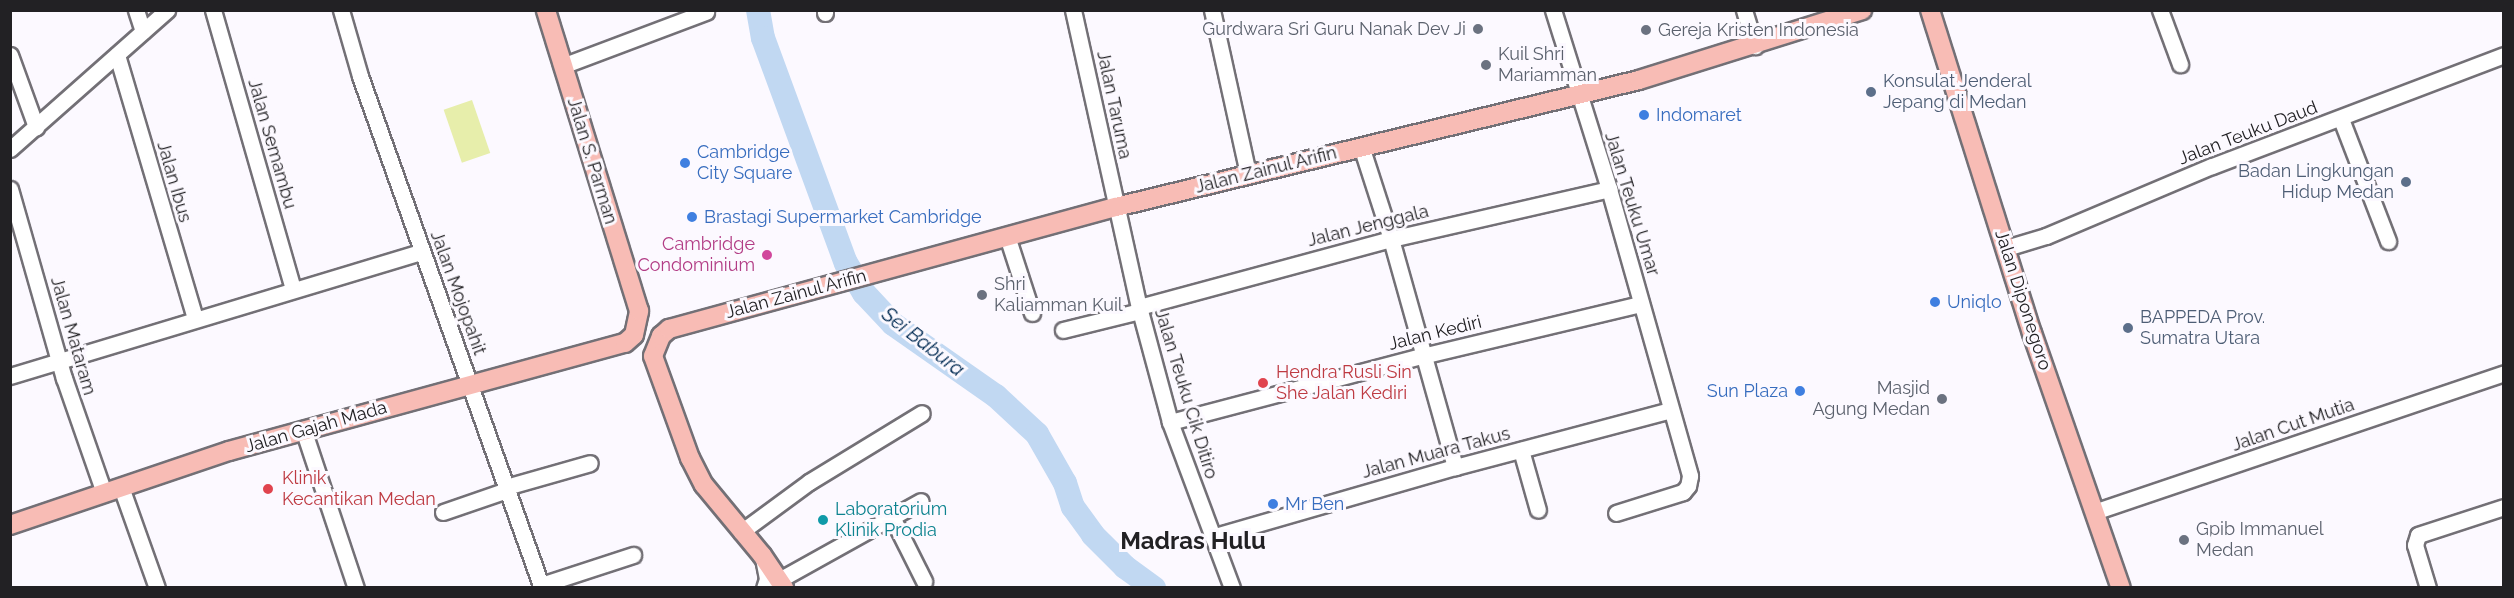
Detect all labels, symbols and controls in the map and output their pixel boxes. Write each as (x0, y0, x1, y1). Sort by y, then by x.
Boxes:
place label: Gurdwara Sri Guru Nanak Dev Ji (1201, 18, 1466, 40)
place label: Gereja Kristen Indonesia (1658, 19, 1859, 41)
marker: Gurdwara Sri Guru Nanak Dev Ji (1471, 22, 1485, 36)
marker: Gereja Kristen Indonesia (1639, 23, 1653, 37)
place label: Kuil Shri Mariamman (1498, 44, 1597, 86)
street label: Jalan Taruma (1092, 49, 1136, 161)
marker: Kuil Shri Mariamman (1479, 58, 1493, 72)
place label: Konsulat Jenderal Jepang di Medan (1883, 71, 2032, 113)
street label: Jalan Semambu (243, 76, 301, 212)
marker: Konsulat Jenderal Jepang di Medan (1864, 85, 1878, 99)
street label: Jalan S. Parman (563, 95, 621, 227)
street label: Jalan Teuku Daud (2175, 96, 2321, 170)
place label: Indomaret (1656, 104, 1742, 126)
marker: Indomaret (1637, 108, 1651, 122)
street label: Jalan Teuku Umar (1600, 129, 1664, 279)
street label: Jalan Ibus (152, 139, 196, 225)
place label: Cambridge City Square (697, 142, 793, 184)
street label: Jalan Zainul Arifin (1193, 142, 1339, 198)
marker: Cambridge City Square (678, 156, 692, 170)
place label: Badan Lingkungan Hidup Medan (2238, 161, 2394, 204)
marker: Badan Lingkungan Hidup Medan (2399, 175, 2413, 189)
street label: Jalan Jenggala (1305, 200, 1431, 252)
place label: Brastagi Supermarket Cambridge (704, 206, 982, 228)
marker: Brastagi Supermarket Cambridge (685, 210, 699, 224)
street label: Jalan Diponegoro (1990, 227, 2056, 373)
street label: Jalan Mojopahit (426, 228, 490, 358)
place label: Cambridge Condominium (637, 234, 755, 276)
marker: Cambridge Condominium (760, 248, 774, 262)
street label: Jalan Zainul Arifin (723, 265, 869, 323)
street label: Jalan Mataram (46, 274, 100, 398)
place label: Shri Kaliamman Kuil (994, 274, 1123, 316)
marker: Shri Kaliamman Kuil (975, 288, 989, 302)
place label: Uniqlo (1947, 291, 2002, 313)
marker: Uniqlo (1928, 295, 1942, 309)
water label: Sei Babura (877, 302, 969, 382)
street label: Jalan Teuku Cik Ditiro (1150, 306, 1222, 482)
place label: BAPPEDA Prov. Sumatra Utara (2140, 307, 2266, 350)
street label: Jalan Kediri (1386, 311, 1484, 355)
marker: BAPPEDA Prov. Sumatra Utara (2121, 321, 2135, 335)
place label: Hendra Rusli Sin She Jalan Kediri (1276, 362, 1412, 404)
marker: Hendra Rusli Sin She Jalan Kediri (1254, 374, 1272, 392)
place label: Masjid Agung Medan (1812, 378, 1930, 420)
place label: Sun Plaza (1707, 380, 1788, 402)
marker: Sun Plaza (1793, 384, 1807, 398)
marker: Masjid Agung Medan (1935, 392, 1949, 406)
street label: Jalan Cut Mutia (2229, 394, 2357, 456)
street label: Jalan Gajah Mada (243, 396, 389, 458)
street label: Jalan Muara Takus (1359, 423, 1513, 483)
place label: Klinik Kecantikan Medan (282, 468, 436, 510)
marker: Klinik Kecantikan Medan (259, 480, 277, 498)
place label: Mr Ben (1285, 493, 1345, 515)
marker: Mr Ben (1266, 497, 1280, 511)
place label: Laboratorium Klinik Prodia (835, 499, 947, 542)
marker: Laboratorium Klinik Prodia (816, 513, 830, 527)
place label: Gpib Immanuel Medan (2196, 519, 2324, 562)
district label: Madras Hulu (1120, 527, 1266, 555)
marker: Gpib Immanuel Medan (2177, 533, 2191, 547)

